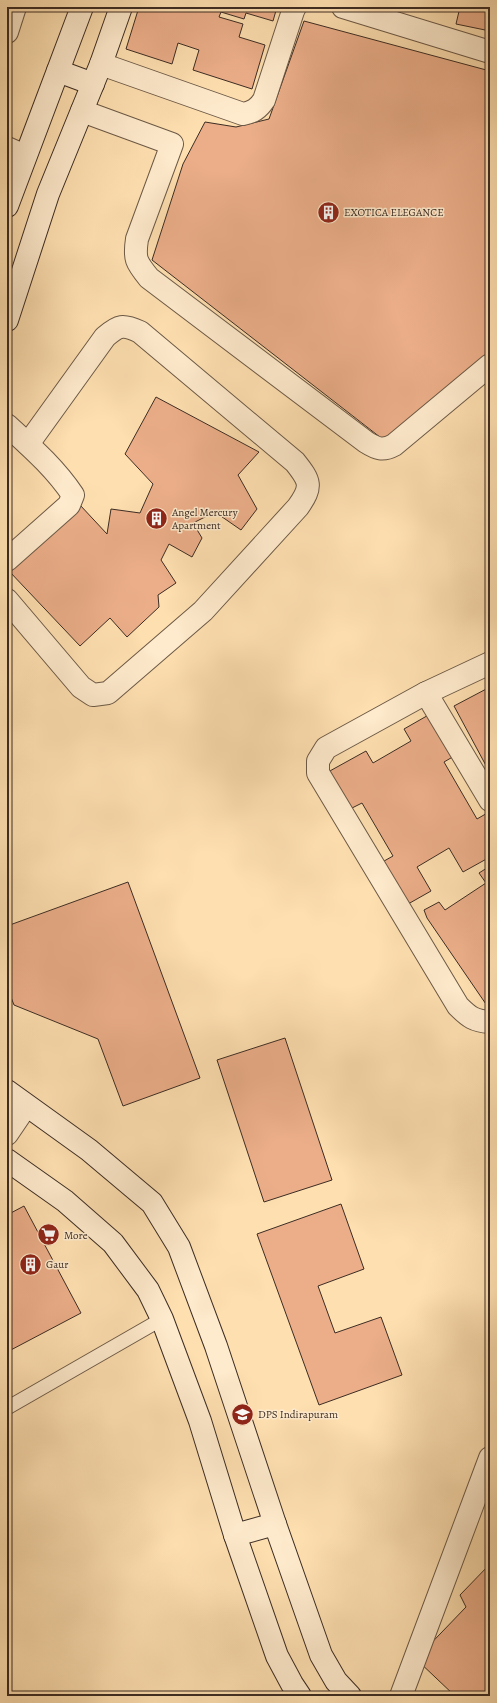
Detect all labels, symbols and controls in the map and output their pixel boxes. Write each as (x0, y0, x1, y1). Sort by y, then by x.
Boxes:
building icon: EXOTICA ELEGANCE (316, 199, 342, 225)
place label: EXOTICA ELEGANCE (344, 205, 444, 220)
building icon: Angel Mercury Apartment (143, 505, 169, 531)
place label: Angel Mercury Apartment (171, 505, 238, 533)
supermarket icon: More (36, 1222, 62, 1248)
place label: More (64, 1228, 88, 1243)
building icon: Gaur (18, 1251, 44, 1277)
place label: Gaur (46, 1257, 69, 1272)
school or university icon: DPS Indirapuram (229, 1401, 255, 1427)
place label: DPS Indirapuram (258, 1407, 338, 1422)

